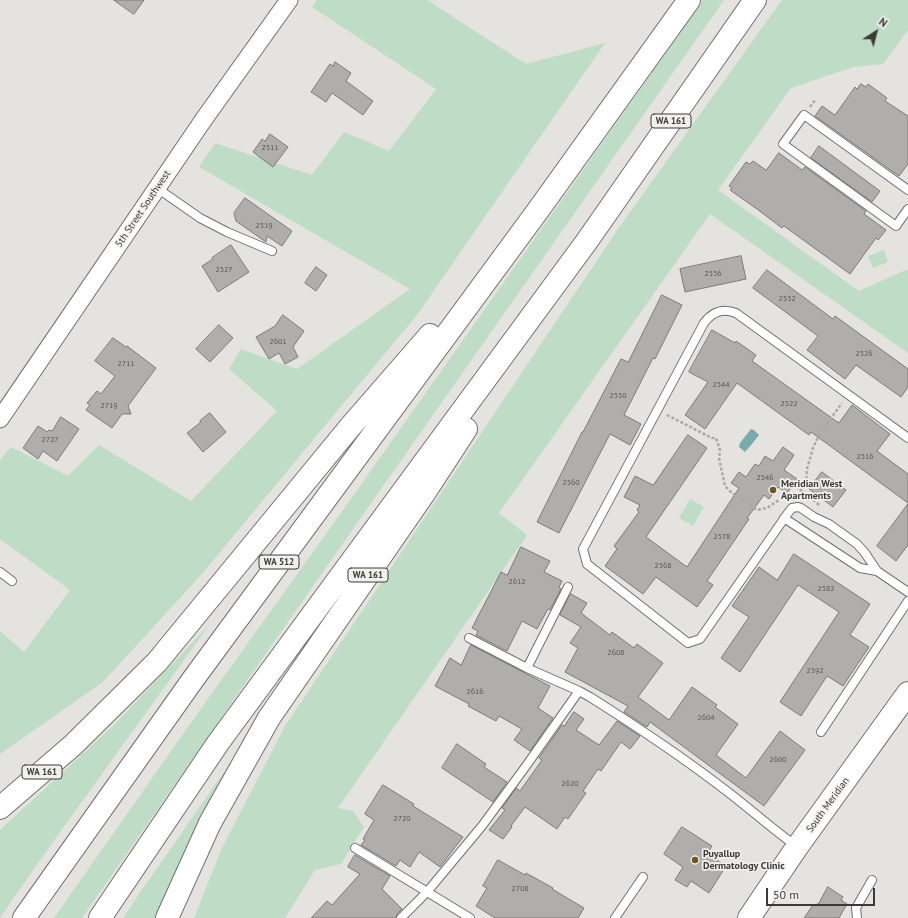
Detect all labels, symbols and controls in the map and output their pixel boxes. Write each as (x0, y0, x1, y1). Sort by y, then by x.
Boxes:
north arrow (856, 12, 896, 52)
text: N (876, 14, 890, 30)
road number: WA 161 (651, 114, 691, 128)
house number: 2511 (261, 143, 279, 153)
street label: 5th Street Southwest (113, 168, 173, 250)
house number: 2519 (255, 221, 273, 231)
house number: 2527 (215, 265, 233, 275)
house number: 2536 (704, 269, 722, 279)
house number: 2532 (778, 294, 796, 304)
house number: 2601 (269, 337, 287, 347)
house number: 2526 (855, 349, 873, 359)
house number: 2711 (117, 359, 135, 369)
house number: 2544 (712, 380, 730, 390)
house number: 2550 (609, 391, 627, 401)
house number: 2522 (780, 399, 798, 409)
house number: 2719 (100, 401, 118, 411)
house number: 2727 (41, 435, 59, 445)
house number: 2516 (856, 452, 874, 462)
house number: 2546 (756, 473, 774, 483)
house number: 2560 (562, 478, 580, 488)
place label: Meridian West Apartments (781, 478, 842, 502)
marker: Meridian West Apartments (768, 485, 778, 495)
house number: 2578 (713, 532, 731, 542)
road number: WA 512 (259, 555, 299, 569)
house number: 2568 (654, 561, 672, 571)
road number: WA 161 (348, 568, 388, 582)
house number: 2612 (508, 577, 526, 587)
house number: 2582 (817, 584, 835, 594)
house number: 2608 (607, 648, 625, 658)
house number: 2592 (806, 666, 824, 676)
house number: 2616 (466, 687, 484, 697)
house number: 2604 (697, 713, 715, 723)
house number: 2600 (769, 755, 787, 765)
road number: WA 161 (22, 765, 62, 779)
street label: South Meridian (804, 775, 852, 835)
house number: 2620 (561, 779, 579, 789)
house number: 2720 (393, 814, 411, 824)
place label: Puyallup Dermatology Clinic (703, 848, 785, 872)
marker: Puyallup Dermatology Clinic (690, 855, 700, 865)
scale bar (768, 880, 877, 906)
house number: 2708 (511, 884, 529, 894)
text: 50 m (773, 887, 799, 902)

